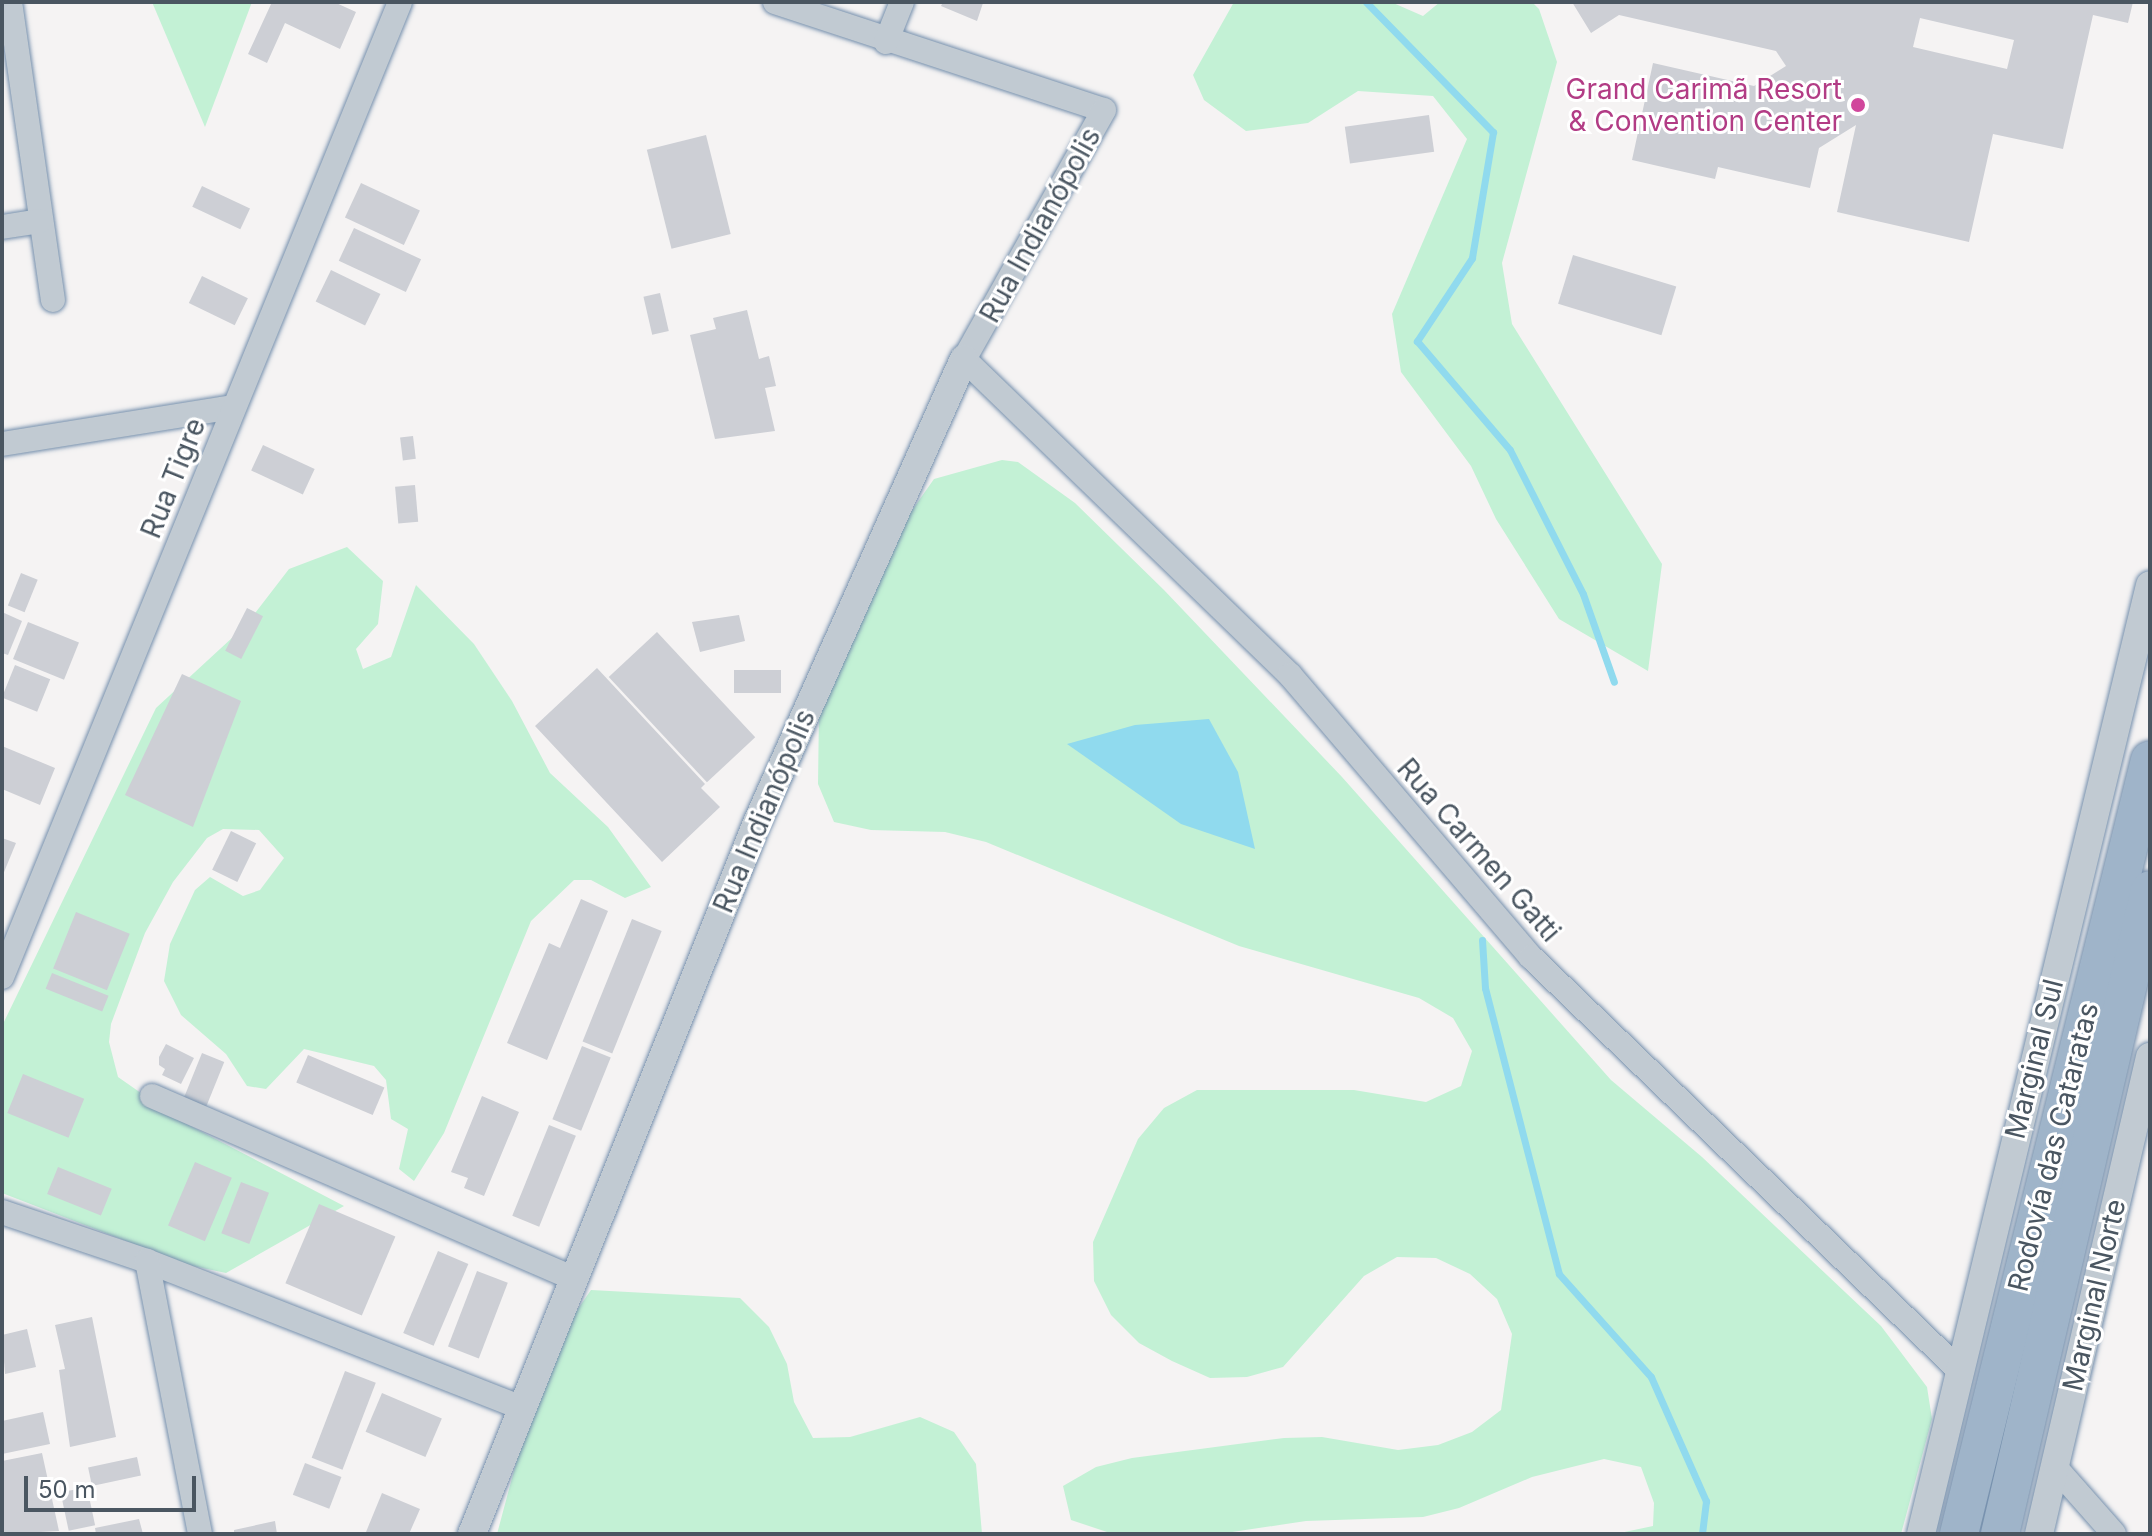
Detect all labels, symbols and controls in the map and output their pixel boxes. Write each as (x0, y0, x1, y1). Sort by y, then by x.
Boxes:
place label: Grand Carimã Resort & Convention Center (1566, 72, 1842, 138)
marker: Grand Carimã Resort & Convention Center (1849, 96, 1867, 114)
street label: Rua Indianópolis (973, 122, 1107, 328)
street label: Rua Tigre (134, 413, 212, 543)
street label: Rua Indianópolis (706, 704, 822, 918)
street label: Rua Carmen Gatti (1390, 752, 1568, 948)
street label: Marginal Sul (1998, 976, 2070, 1142)
street label: Rodovía das Cataratas (2001, 999, 2105, 1295)
street label: Marginal Norte (2056, 1196, 2132, 1394)
scale bar (28, 1460, 200, 1510)
text: 50 m (38, 1475, 96, 1504)

